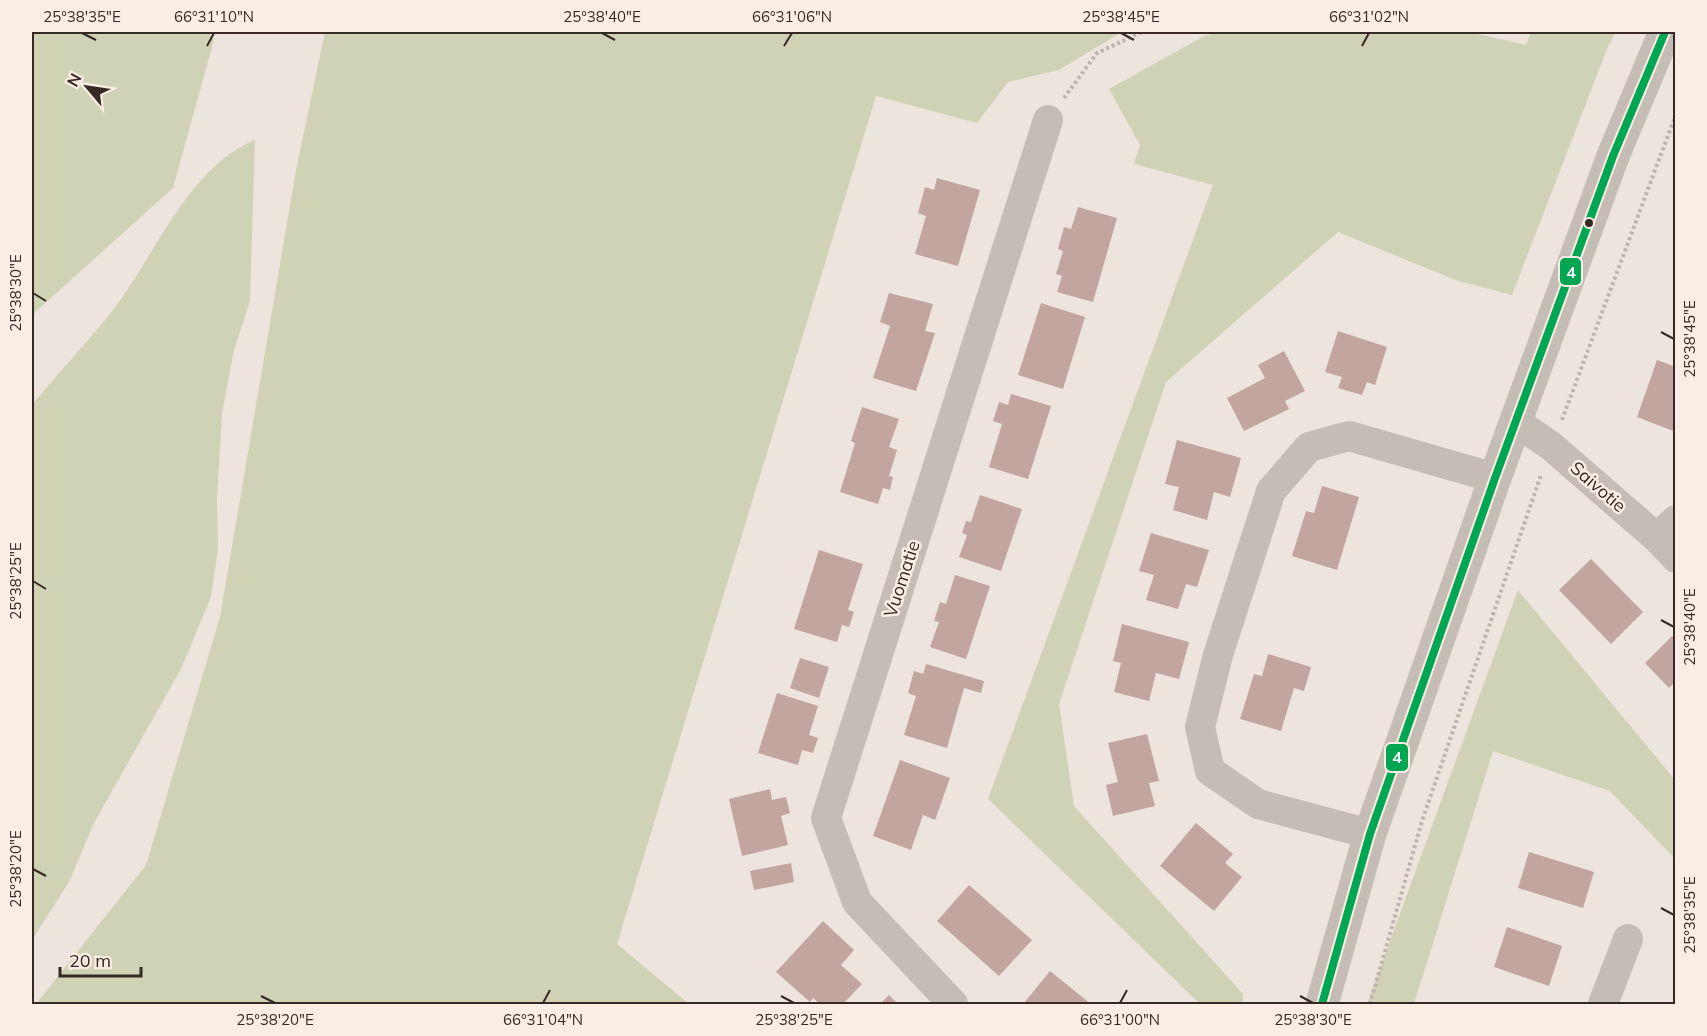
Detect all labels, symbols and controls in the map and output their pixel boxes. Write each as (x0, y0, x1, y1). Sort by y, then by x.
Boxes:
text: 25°38'35"E (43, 7, 121, 26)
text: 66°31'10"N (174, 7, 254, 26)
text: 25°38'40"E (563, 7, 641, 26)
text: 66°31'06"N (752, 7, 832, 26)
text: 25°38'45"E (1082, 7, 1160, 26)
text: 66°31'02"N (1329, 7, 1409, 26)
north arrow (57, 57, 117, 117)
text: N (62, 70, 86, 90)
unlabelled marker (1583, 217, 1595, 229)
text: 25°38'30"E (6, 254, 25, 332)
line badge: 4 (1559, 257, 1582, 286)
text: 4 (1566, 262, 1576, 282)
text: 25°38'45"E (1680, 300, 1699, 378)
street label: Saivotie (1566, 456, 1631, 517)
street label: Vuomatie (878, 538, 925, 620)
text: 25°38'25"E (6, 542, 25, 620)
text: 25°38'40"E (1680, 588, 1699, 666)
line badge: 4 (1385, 743, 1409, 772)
text: 4 (1392, 747, 1402, 767)
text: 25°38'20"E (6, 830, 25, 908)
text: 25°38'35"E (1680, 876, 1699, 954)
scale bar (60, 940, 141, 978)
text: 20 m (69, 949, 111, 972)
text: 25°38'20"E (236, 1010, 314, 1029)
text: 66°31'04"N (503, 1010, 583, 1029)
text: 25°38'25"E (755, 1010, 833, 1029)
text: 66°31'00"N (1080, 1010, 1160, 1029)
text: 25°38'30"E (1274, 1010, 1352, 1029)

